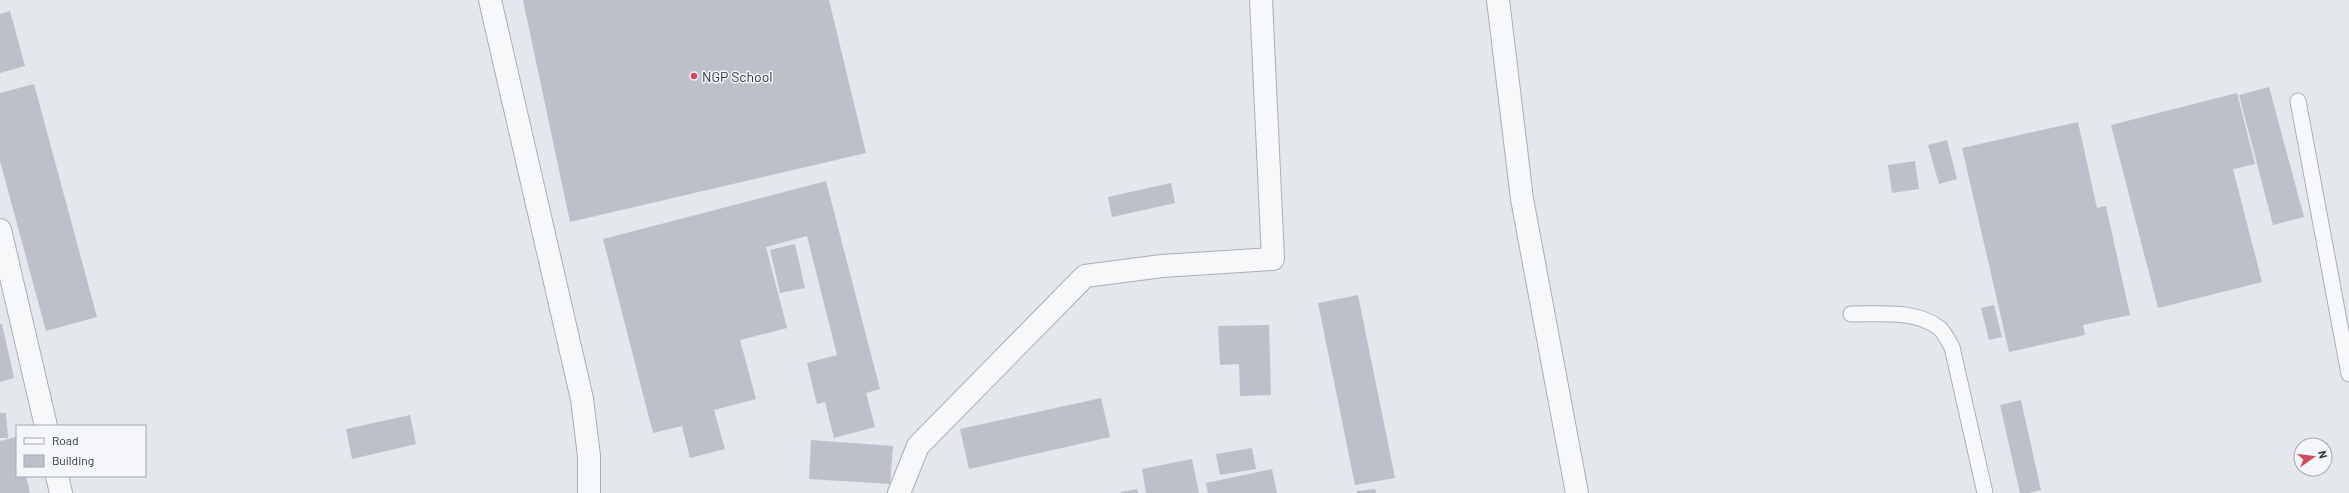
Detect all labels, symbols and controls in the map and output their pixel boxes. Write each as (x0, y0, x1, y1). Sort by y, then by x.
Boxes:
place label: NGP School (702, 68, 773, 85)
marker: NGP School (689, 71, 699, 81)
legend (16, 425, 146, 477)
text: Road (52, 433, 79, 447)
north arrow (2293, 437, 2333, 477)
text: N (2316, 449, 2330, 460)
text: Building (52, 453, 94, 467)

